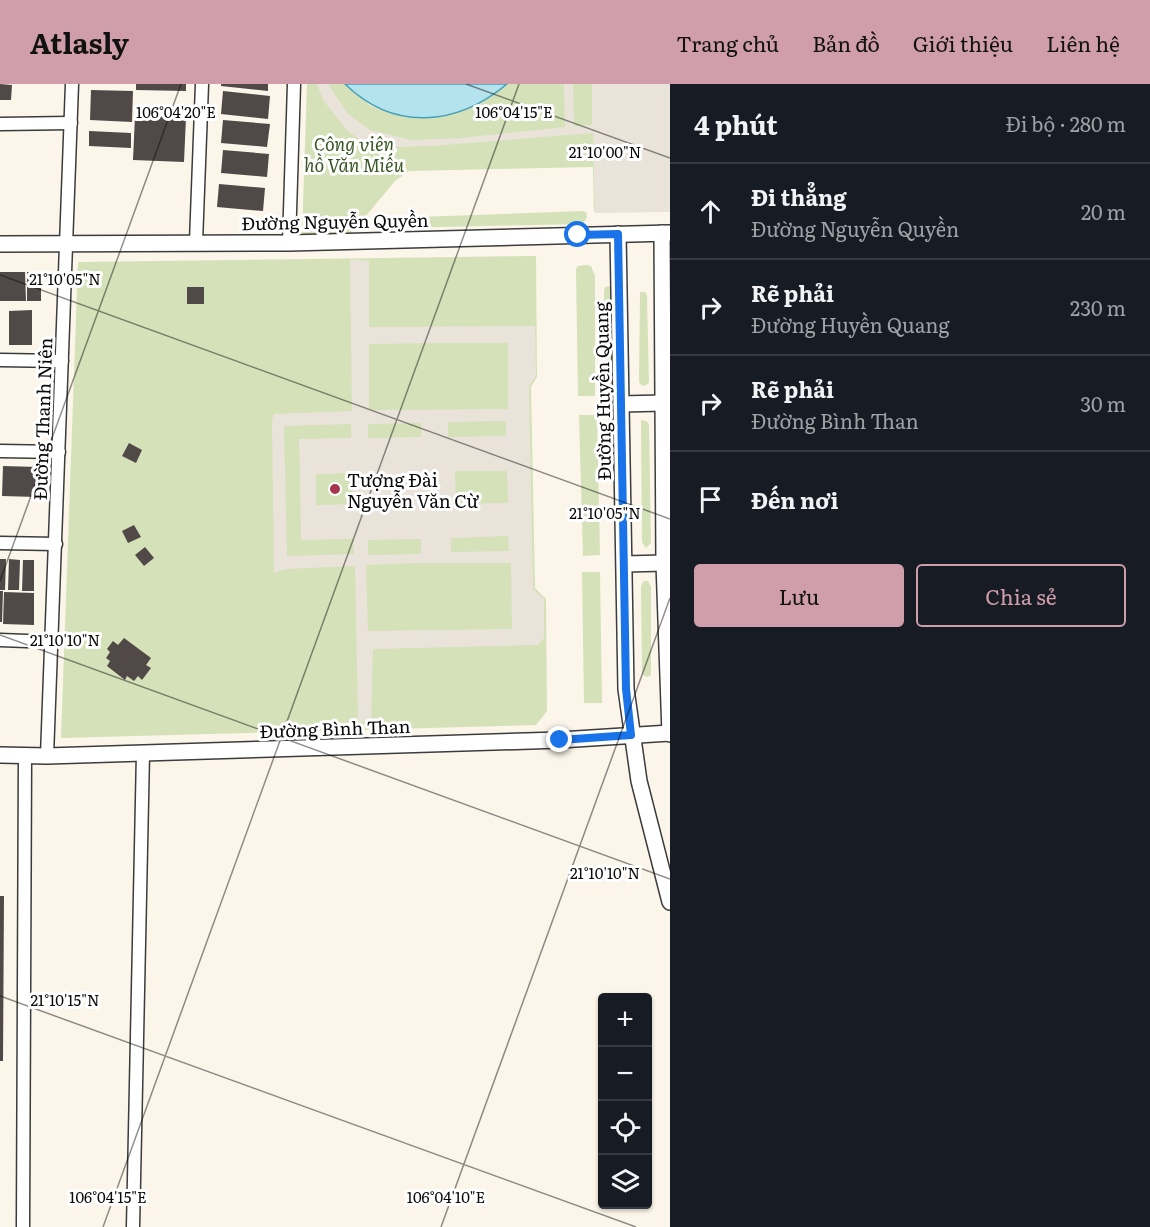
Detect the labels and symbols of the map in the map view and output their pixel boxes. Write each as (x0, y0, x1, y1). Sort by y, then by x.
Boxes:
text: 106°04'20"E (136, 100, 216, 123)
text: 106°04'15"E (475, 100, 553, 123)
park label: Công viên hồ Văn Miếu (304, 130, 404, 178)
text: 21°10'00"N (569, 140, 641, 163)
street label: Đường Nguyễn Quyền (241, 206, 429, 236)
route start (564, 221, 590, 247)
text: 21°10'05"N (29, 267, 101, 290)
street label: Đường Huyền Quang (587, 300, 617, 481)
street label: Đường Thanh Niên (26, 337, 58, 501)
place label: Tượng Đài Nguyễn Văn Cừ (347, 466, 480, 514)
marker: Tượng Đài Nguyễn Văn Cừ (328, 482, 342, 496)
text: 21°10'05"N (569, 501, 641, 524)
text: 21°10'10"N (30, 628, 100, 651)
street label: Đường Bình Than (259, 712, 411, 744)
route end (546, 726, 572, 752)
text: 21°10'10"N (570, 861, 640, 884)
text: 21°10'15"N (31, 988, 100, 1011)
text: 106°04'15"E (69, 1185, 147, 1208)
text: 106°04'10"E (407, 1185, 485, 1208)

